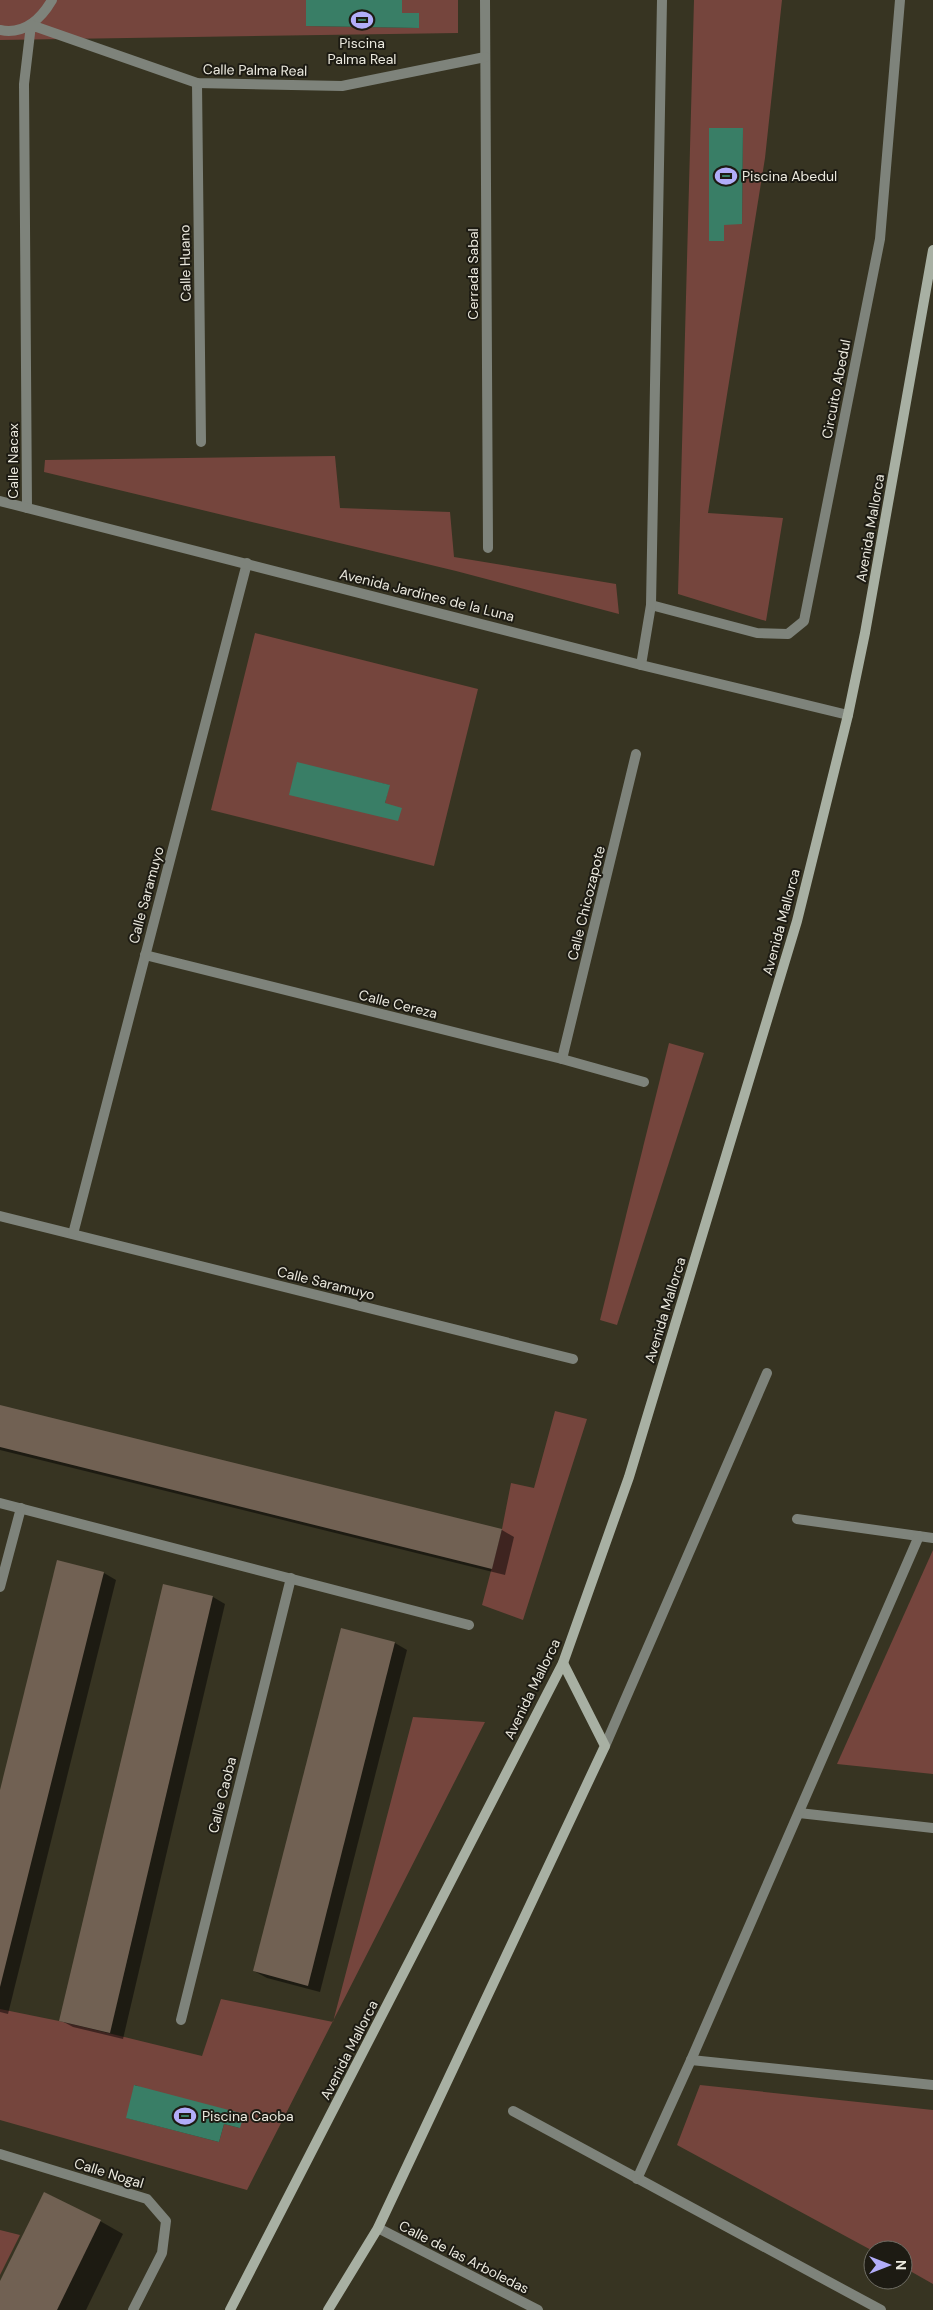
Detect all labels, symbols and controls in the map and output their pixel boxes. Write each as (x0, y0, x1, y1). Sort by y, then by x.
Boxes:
sports icon: Piscina Palma Real (349, 7, 375, 33)
place label: Piscina Palma Real (328, 34, 396, 68)
street label: Calle Palma Real (203, 60, 307, 80)
sports icon: Piscina Abedul (713, 163, 739, 189)
place label: Piscina Abedul (742, 167, 837, 185)
street label: Calle Huano (175, 224, 195, 302)
street label: Cerrada Sabal (464, 228, 482, 320)
street label: Circuito Abedul (818, 338, 854, 440)
street label: Calle Nacax (4, 423, 22, 499)
street label: Avenida Mallorca (852, 472, 888, 584)
street label: Avenida Jardines de la Luna (338, 565, 516, 625)
street label: Calle Saramuyo (124, 844, 168, 946)
street label: Calle Chicozapote (563, 844, 609, 962)
street label: Avenida Mallorca (758, 867, 804, 977)
street label: Calle Cereza (357, 986, 439, 1022)
street label: Avenida Mallorca (640, 1255, 690, 1365)
street label: Calle Saramuyo (275, 1262, 377, 1304)
street label: Avenida Mallorca (500, 1636, 564, 1742)
street label: Calle Caoba (204, 1755, 240, 1835)
street label: Avenida Mallorca (316, 1997, 382, 2103)
sports icon: Piscina Caoba (172, 2103, 198, 2129)
place label: Piscina Caoba (202, 2107, 294, 2125)
street label: Calle Nogal (72, 2154, 146, 2192)
street label: Calle de las Arboledas (396, 2216, 532, 2298)
north arrow (863, 2240, 913, 2290)
text: N (892, 2260, 910, 2270)

